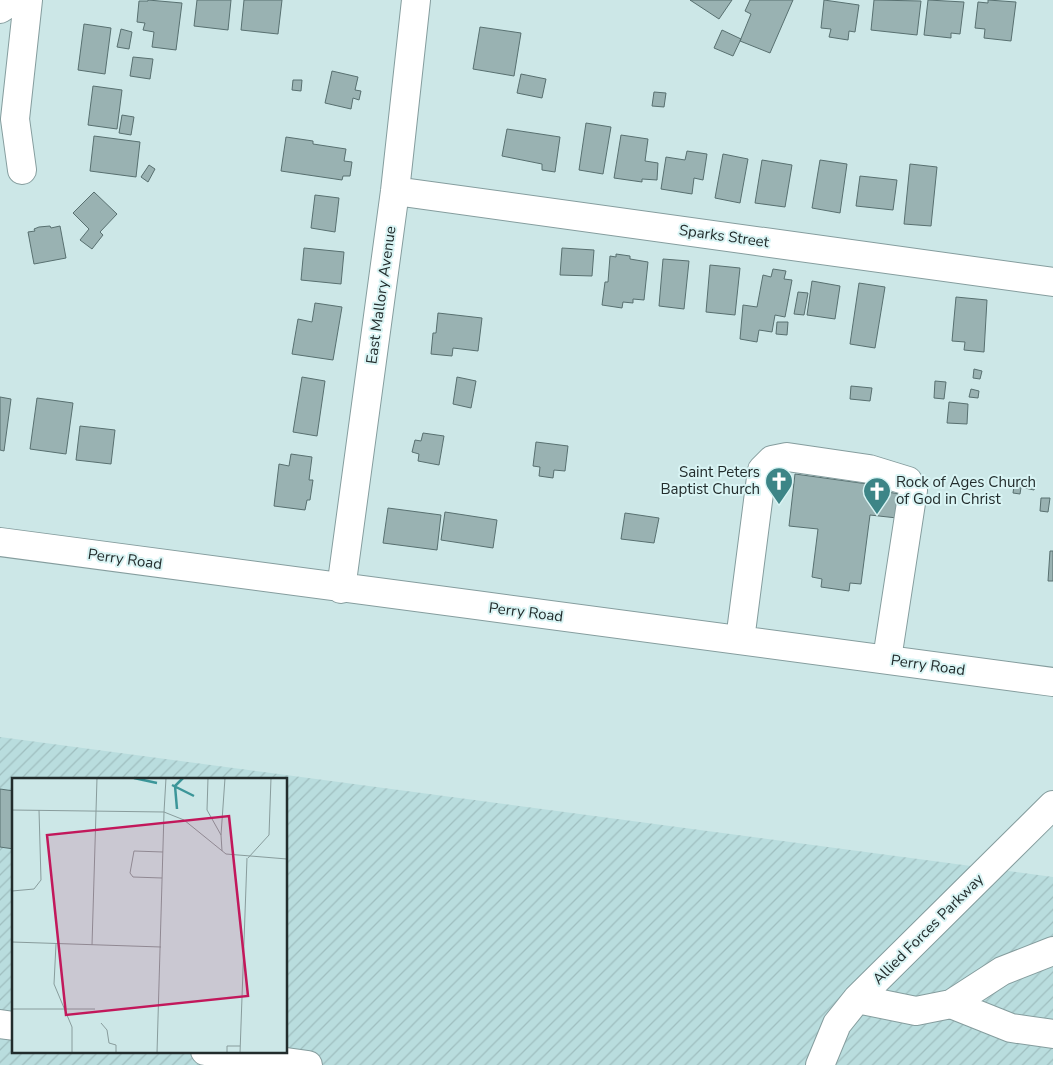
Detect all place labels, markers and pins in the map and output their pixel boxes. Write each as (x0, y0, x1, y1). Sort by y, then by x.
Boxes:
place label: Saint Peters Baptist Church (660, 462, 760, 499)
church icon: Saint Peters Baptist Church (764, 466, 794, 505)
place label: Rock of Ages Church of God in Christ (896, 472, 1036, 509)
church icon: Rock of Ages Church of God in Christ (862, 476, 892, 515)

